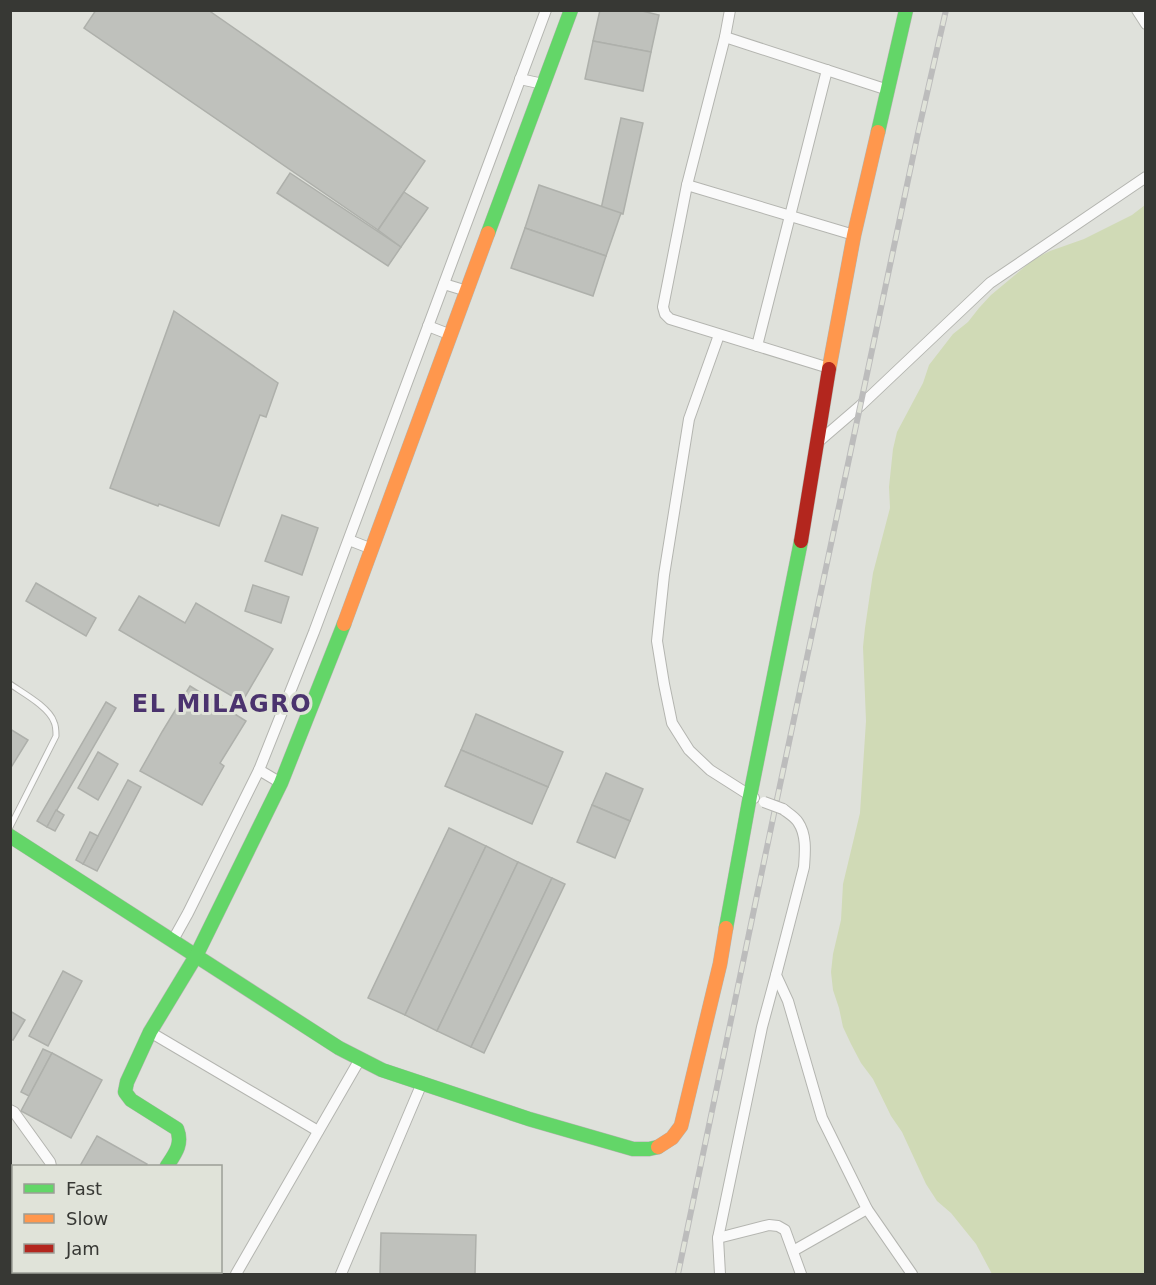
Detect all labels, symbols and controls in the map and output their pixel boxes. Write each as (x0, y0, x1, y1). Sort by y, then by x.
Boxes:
district label: EL MILAGRO (132, 690, 312, 718)
legend (12, 1165, 222, 1273)
text: Fast (66, 1178, 102, 1199)
text: Slow (66, 1208, 108, 1229)
text: Jam (65, 1238, 100, 1259)

